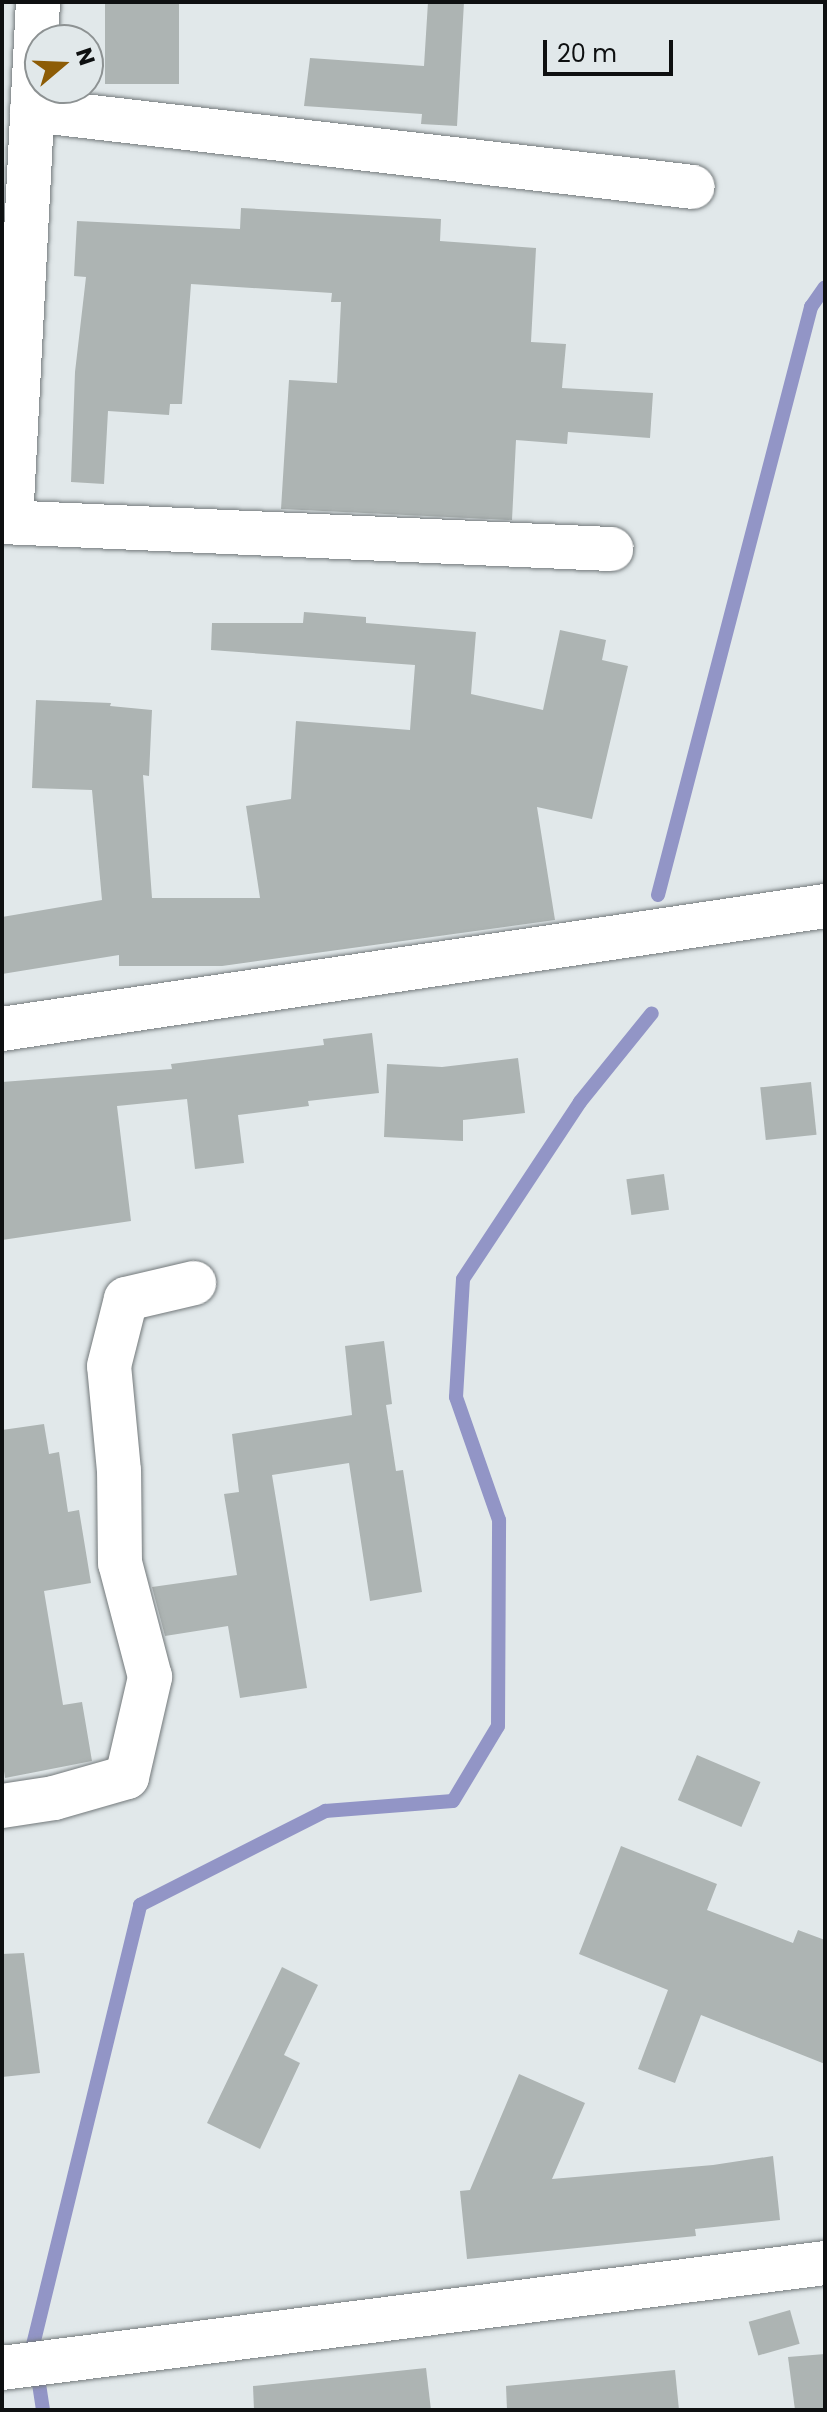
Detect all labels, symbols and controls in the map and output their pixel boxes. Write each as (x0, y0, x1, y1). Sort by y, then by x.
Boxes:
north arrow (24, 24, 104, 104)
scale bar (547, 24, 677, 74)
text: 20 m (557, 37, 617, 70)
text: N (68, 44, 103, 70)

